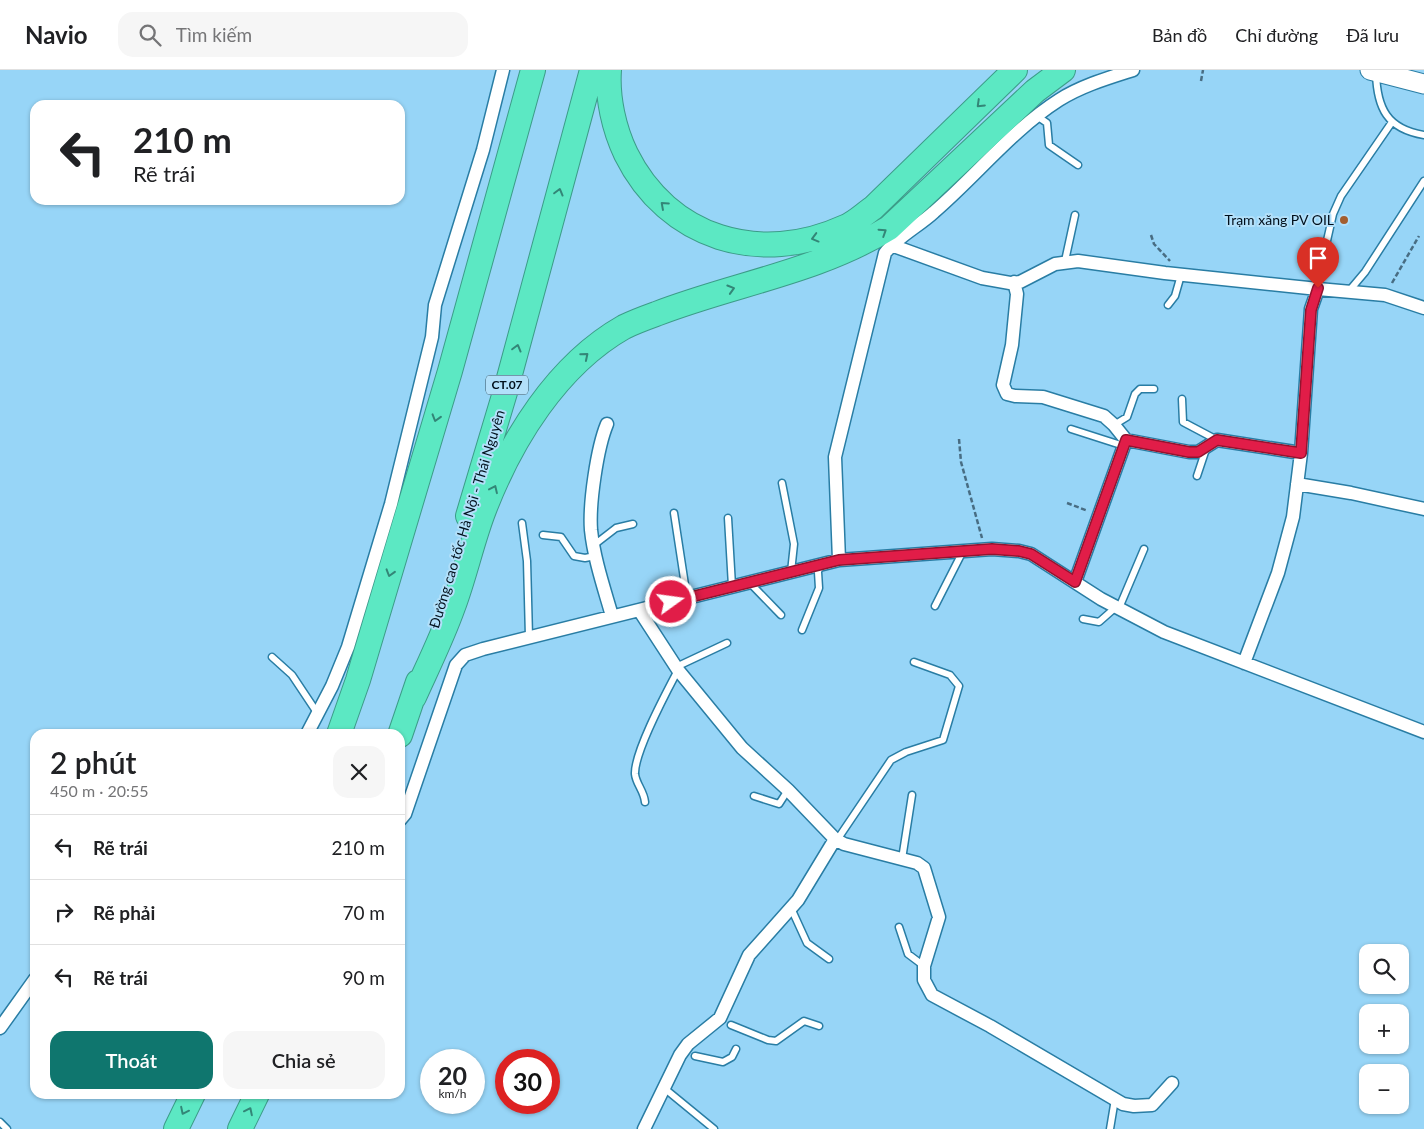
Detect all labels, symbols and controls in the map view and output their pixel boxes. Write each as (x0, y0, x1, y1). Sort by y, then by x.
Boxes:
search box (118, 12, 468, 57)
text: Navio (25, 20, 88, 49)
icon: search (136, 21, 164, 49)
text: Tìm kiếm (176, 23, 252, 46)
text: Bản đồ (1152, 24, 1207, 46)
text: Chỉ đường (1235, 24, 1318, 46)
text: Đã lưu (1346, 24, 1399, 46)
one-way arrow (977, 98, 986, 107)
text: 210 m (133, 118, 232, 160)
icon: left (50, 120, 115, 185)
text: Rẽ trái (133, 160, 195, 187)
one-way arrow (553, 187, 564, 196)
one-way arrow (660, 202, 669, 211)
place label: Trạm xăng PV OIL (1224, 211, 1334, 228)
marker: Trạm xăng PV OIL (1338, 214, 1350, 226)
one-way arrow (877, 229, 886, 238)
one-way arrow (812, 232, 820, 242)
pin (1297, 237, 1339, 288)
icon: arrive (1304, 244, 1332, 272)
one-way arrow (727, 284, 735, 294)
one-way arrow (511, 345, 521, 353)
one-way arrow (580, 353, 589, 362)
road number: CT.07 (486, 376, 528, 394)
street label: Đường cao tốc Hà Nội - Thái Nguyên (425, 408, 508, 630)
one-way arrow (432, 413, 442, 421)
one-way arrow (487, 485, 498, 494)
one-way arrow (385, 569, 395, 577)
position arrow (644, 575, 696, 627)
text: 2 phút (50, 744, 136, 780)
button: close (333, 746, 385, 798)
text: 450 m · 20:55 (50, 781, 149, 800)
icon: left (50, 833, 78, 861)
text: Rẽ trái (93, 836, 148, 859)
text: 210 m (331, 836, 385, 859)
icon: right (50, 898, 78, 926)
text: Rẽ phải (93, 901, 155, 924)
text: 70 m (342, 901, 385, 924)
map controls (1359, 944, 1409, 1114)
button: search (1359, 944, 1409, 994)
icon: left (50, 963, 78, 991)
text: Rẽ trái (93, 966, 148, 989)
text: 90 m (342, 966, 385, 989)
button: + (1359, 1004, 1409, 1054)
button: Thoát (50, 1031, 213, 1089)
button: Chia sẻ (223, 1031, 385, 1089)
speed limit sign: 30 (495, 1049, 560, 1114)
text: 20 (438, 1060, 467, 1090)
button: − (1359, 1064, 1409, 1114)
text: km/h (438, 1086, 467, 1101)
one-way arrow (180, 1106, 190, 1115)
one-way arrow (243, 1107, 253, 1116)

